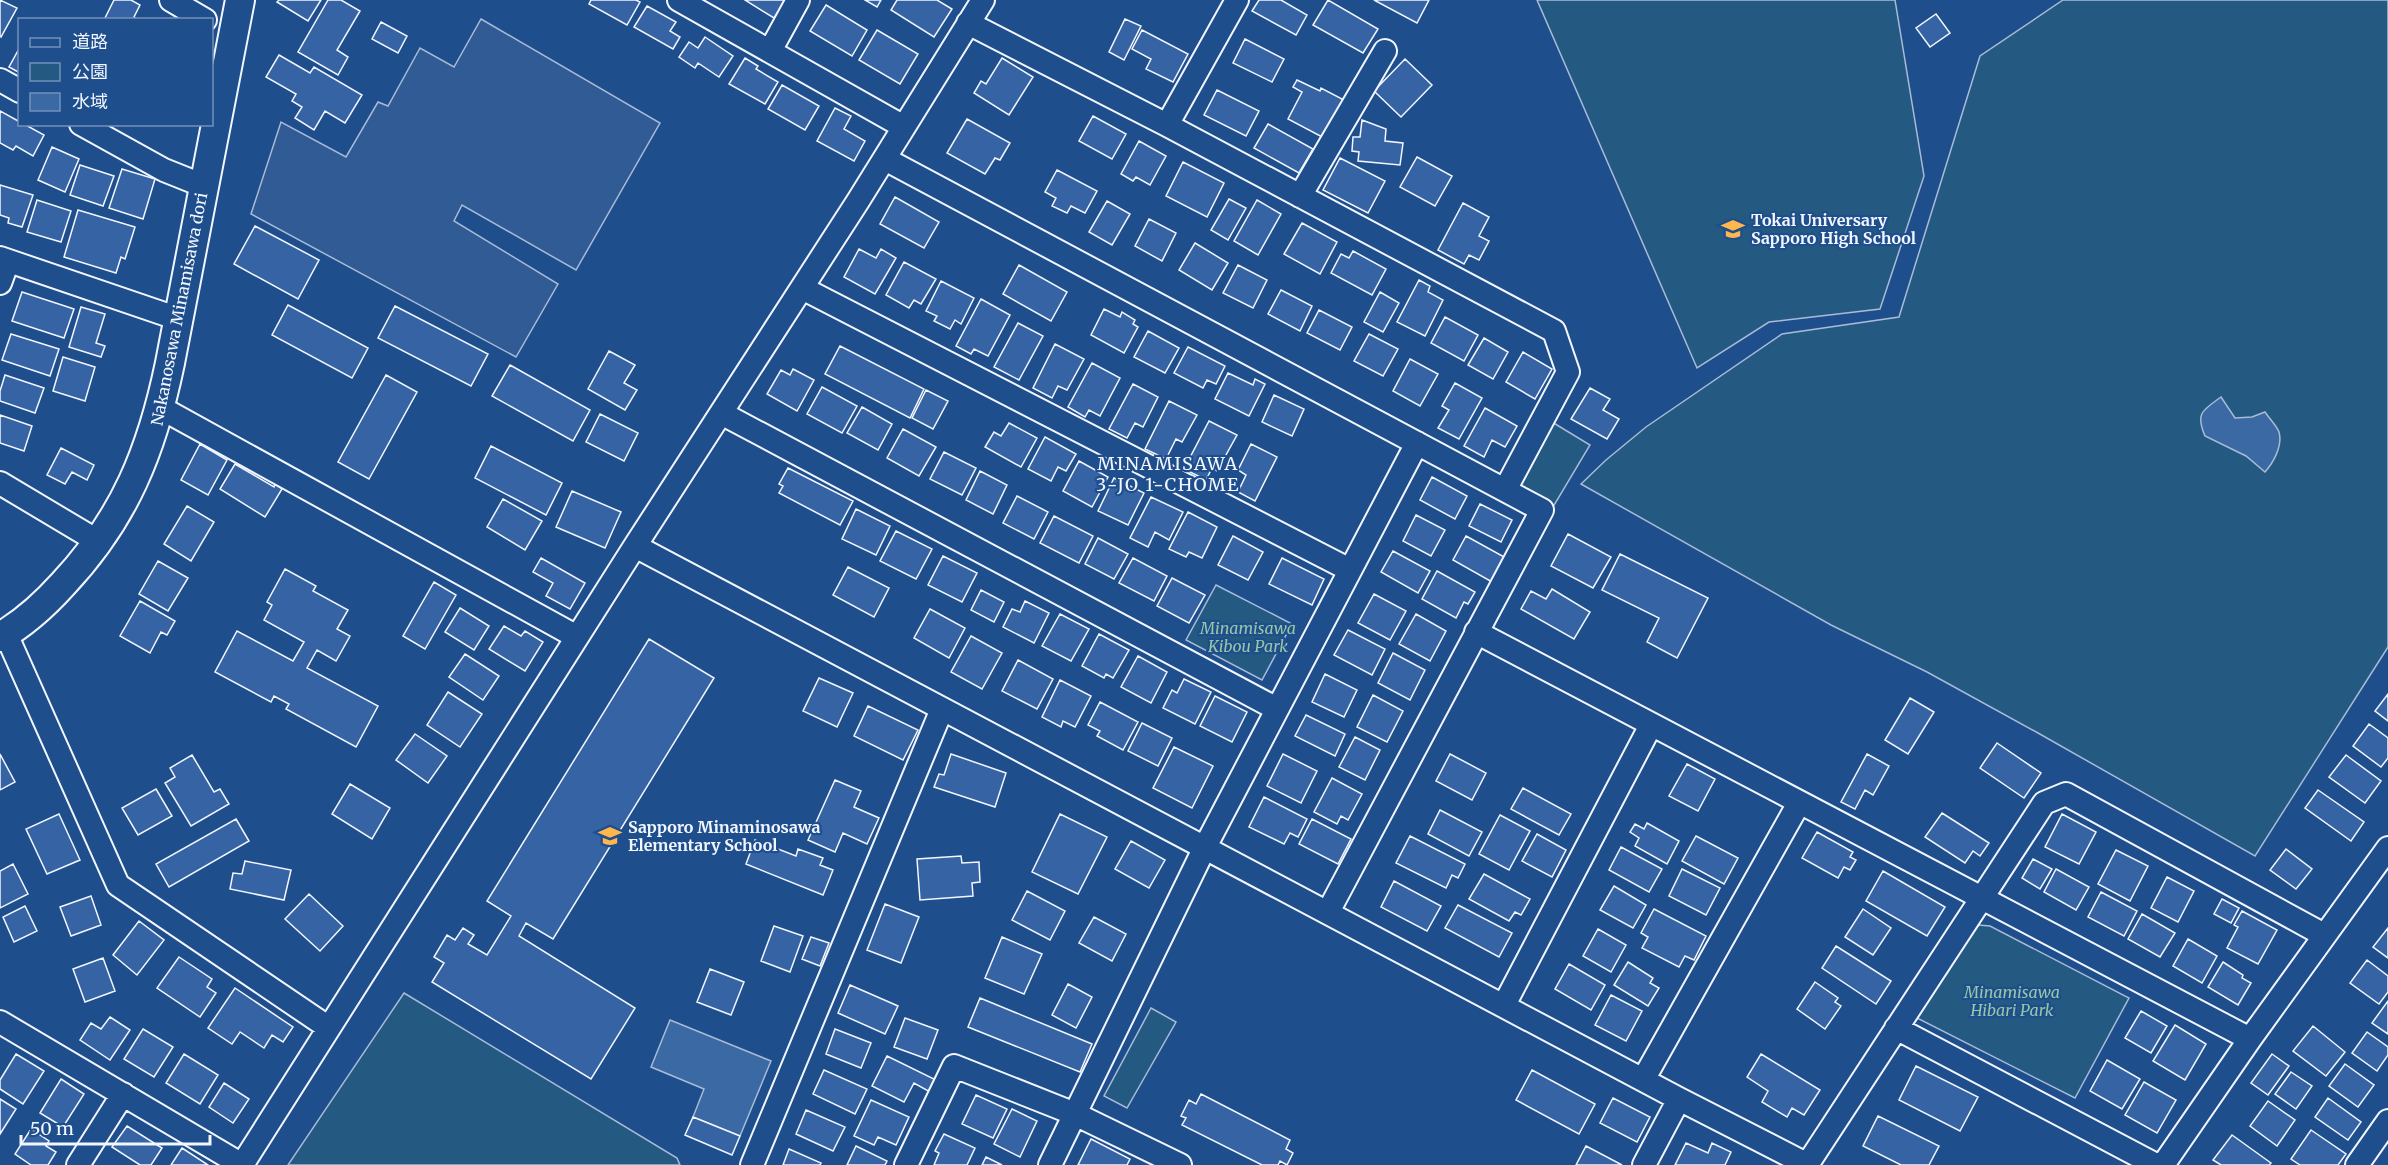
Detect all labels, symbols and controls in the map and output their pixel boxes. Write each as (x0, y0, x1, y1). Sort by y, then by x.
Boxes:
legend (18, 18, 213, 126)
text: 道路 (72, 30, 108, 53)
text: 公園 (72, 60, 108, 83)
text: 水域 (72, 90, 108, 113)
street label: Nakanosawa Minamisawa dori (147, 191, 211, 427)
place label: Tokai Universary Sapporo High School (1751, 210, 1916, 248)
school or university icon: Tokai Universary Sapporo High School (1720, 216, 1746, 242)
district label: MINAMISAWA 3-JO 1-CHOME (1096, 452, 1240, 496)
park label: Minamisawa Kibou Park (1199, 618, 1296, 656)
place label: Sapporo Minaminosawa Elementary School (628, 817, 820, 855)
school or university icon: Sapporo Minaminosawa Elementary School (597, 823, 623, 849)
park label: Minamisawa Hibari Park (1963, 982, 2060, 1020)
scale bar (21, 1108, 210, 1146)
text: 50 m (30, 1117, 74, 1140)

